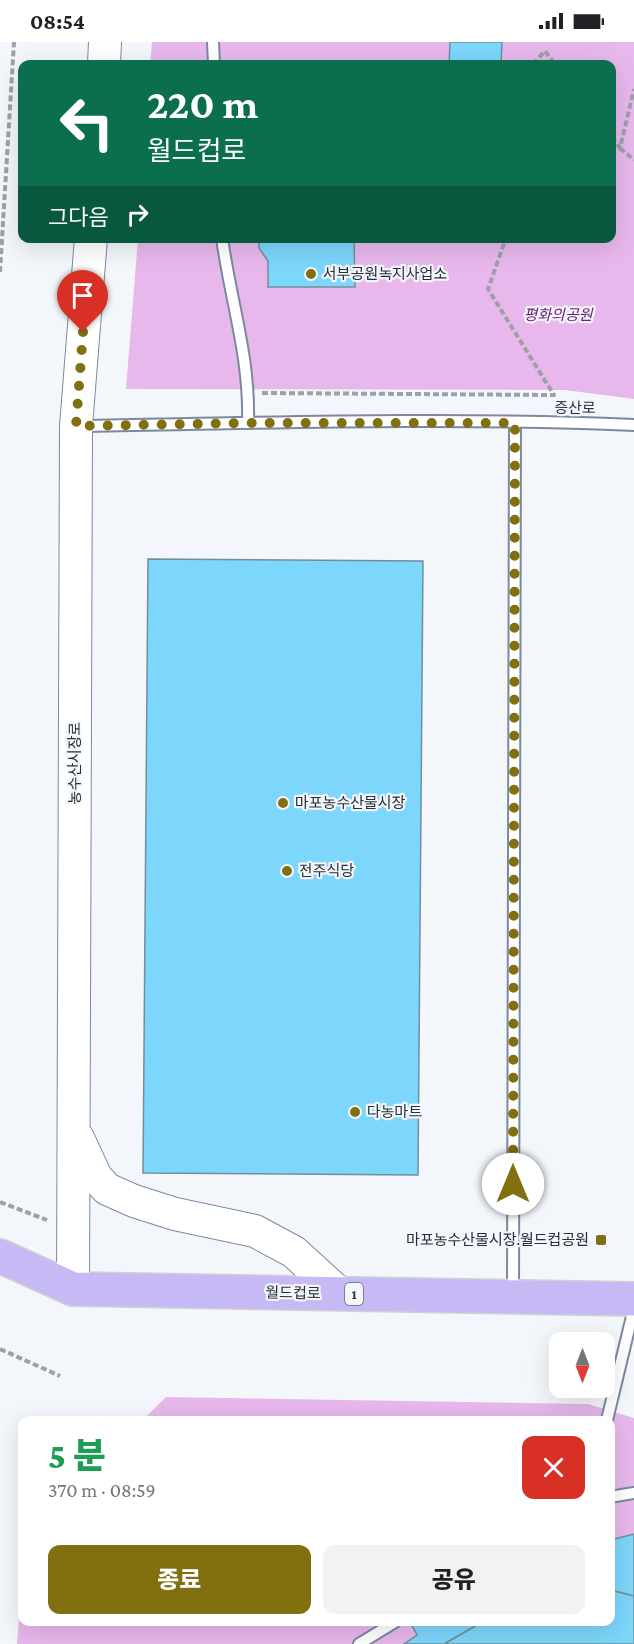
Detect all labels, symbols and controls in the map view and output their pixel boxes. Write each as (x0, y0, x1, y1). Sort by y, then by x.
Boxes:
text: 08:54 (30, 9, 85, 34)
text: 220 m (147, 80, 258, 127)
icon: left (48, 84, 126, 162)
text: 월드컵로 (147, 136, 246, 166)
icon: right (121, 198, 154, 231)
text: 그다음 (48, 205, 109, 230)
place label: 서부공원녹지사업소 (323, 266, 447, 282)
marker: 서부공원녹지사업소 (304, 267, 318, 281)
pin (57, 270, 108, 332)
icon: arrive (66, 279, 99, 312)
park label: 평화의공원 (523, 307, 594, 323)
street label: 증산로 (554, 400, 596, 416)
street label: 농수산시장로 (67, 722, 83, 804)
place label: 마포농수산물시장 (295, 795, 406, 811)
marker: 마포농수산물시장 (276, 796, 290, 810)
place label: 전주식당 (299, 863, 354, 879)
marker: 전주식당 (280, 864, 294, 878)
place label: 다농마트 (367, 1104, 422, 1120)
marker: 다농마트 (348, 1105, 362, 1119)
position arrow (481, 1152, 545, 1216)
place label: 마포농수산물시장.월드컵공원 (406, 1232, 589, 1248)
marker: 마포농수산물시장.월드컵공원 (594, 1233, 608, 1247)
road number: 1 (345, 1283, 363, 1305)
street label: 월드컵로 (265, 1285, 321, 1301)
north arrow (549, 1332, 615, 1398)
map controls (549, 1332, 615, 1398)
text: 5 분 (48, 1436, 106, 1476)
button: close (522, 1436, 585, 1499)
text: 370 m · 08:59 (48, 1479, 156, 1501)
button: 종료 (48, 1545, 311, 1614)
button: 공유 (323, 1545, 585, 1614)

